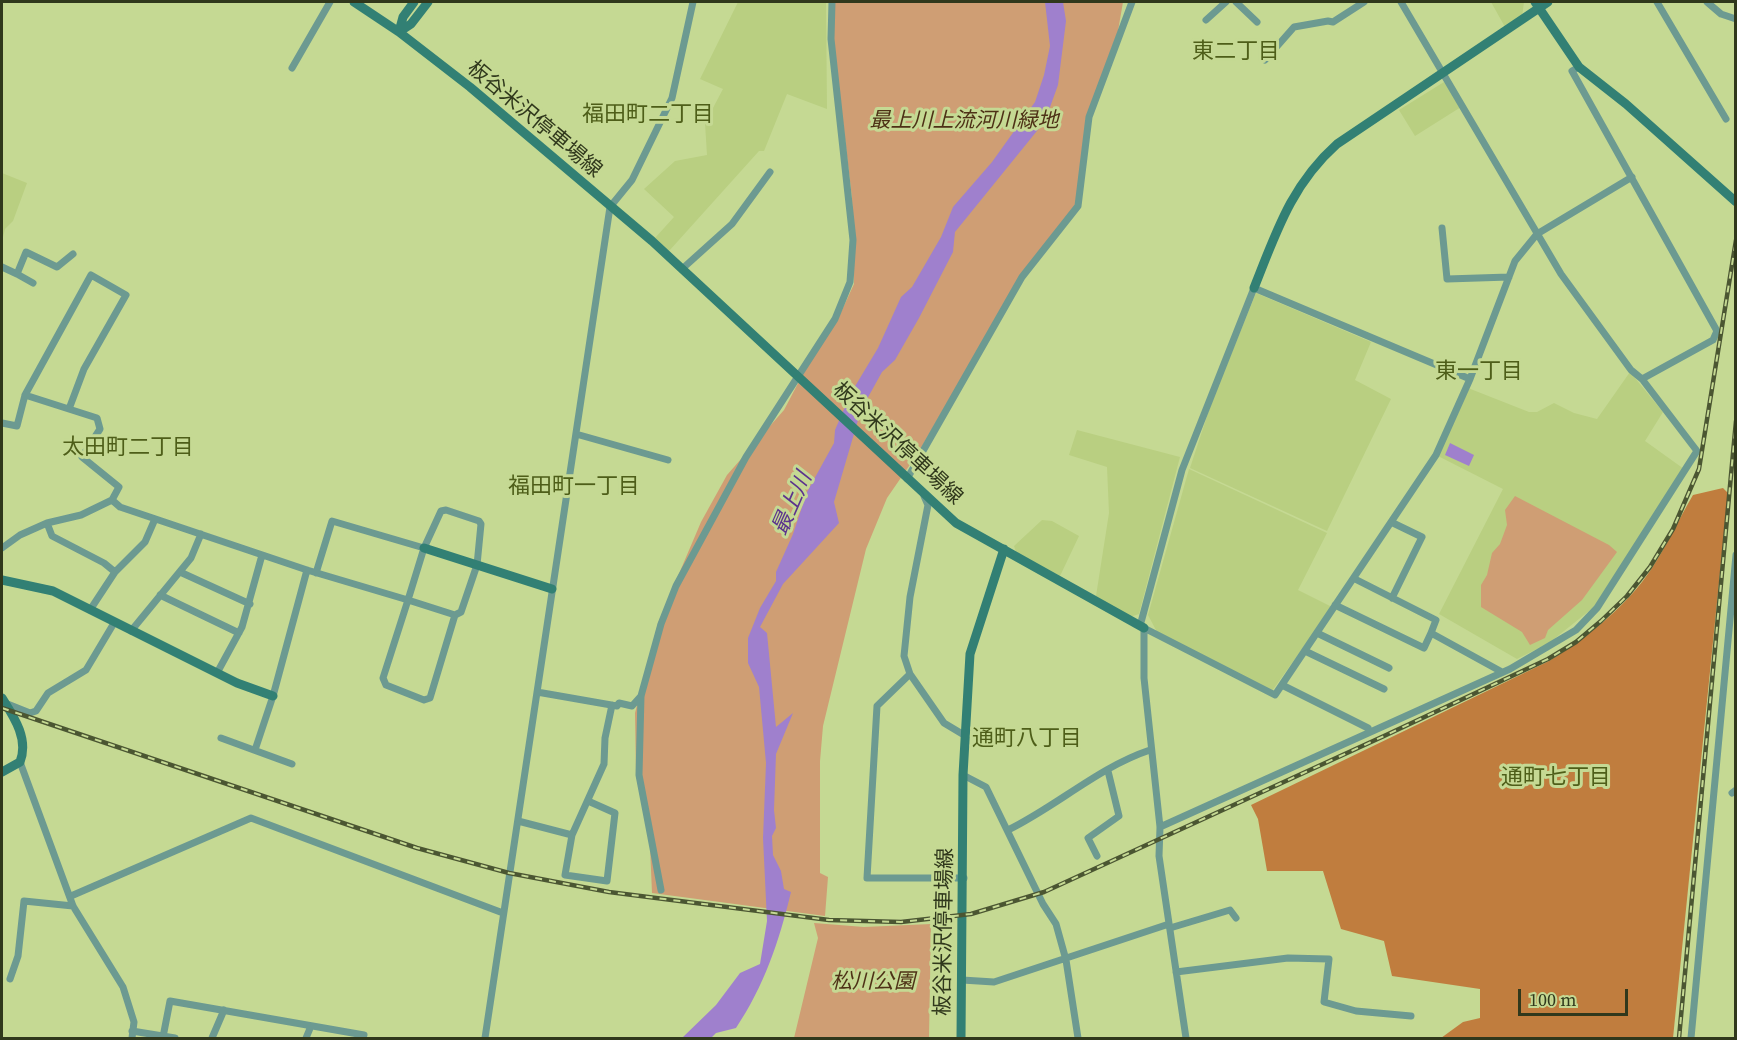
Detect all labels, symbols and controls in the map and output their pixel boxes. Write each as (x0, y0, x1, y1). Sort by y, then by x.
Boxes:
district label: 東二丁目 (1192, 39, 1280, 65)
street label: 板谷米沢停車場線 (462, 56, 606, 184)
district label: 福田町二丁目 (582, 102, 714, 128)
park label: 最上川上流河川緑地 (870, 109, 1058, 135)
district label: 東一丁目 (1435, 359, 1523, 385)
street label: 板谷米沢停車場線 (827, 377, 967, 511)
district label: 太田町二丁目 (62, 435, 194, 461)
water label: 最上川 (768, 468, 818, 540)
district label: 福田町一丁目 (508, 474, 640, 500)
district label: 通町八丁目 (972, 726, 1082, 752)
district label: 通町七丁目 (1501, 765, 1611, 791)
street label: 板谷米沢停車場線 (931, 848, 959, 1016)
park label: 松川公園 (831, 970, 915, 996)
scale bar (1521, 977, 1630, 1015)
text: 100 m (1529, 987, 1576, 1012)

